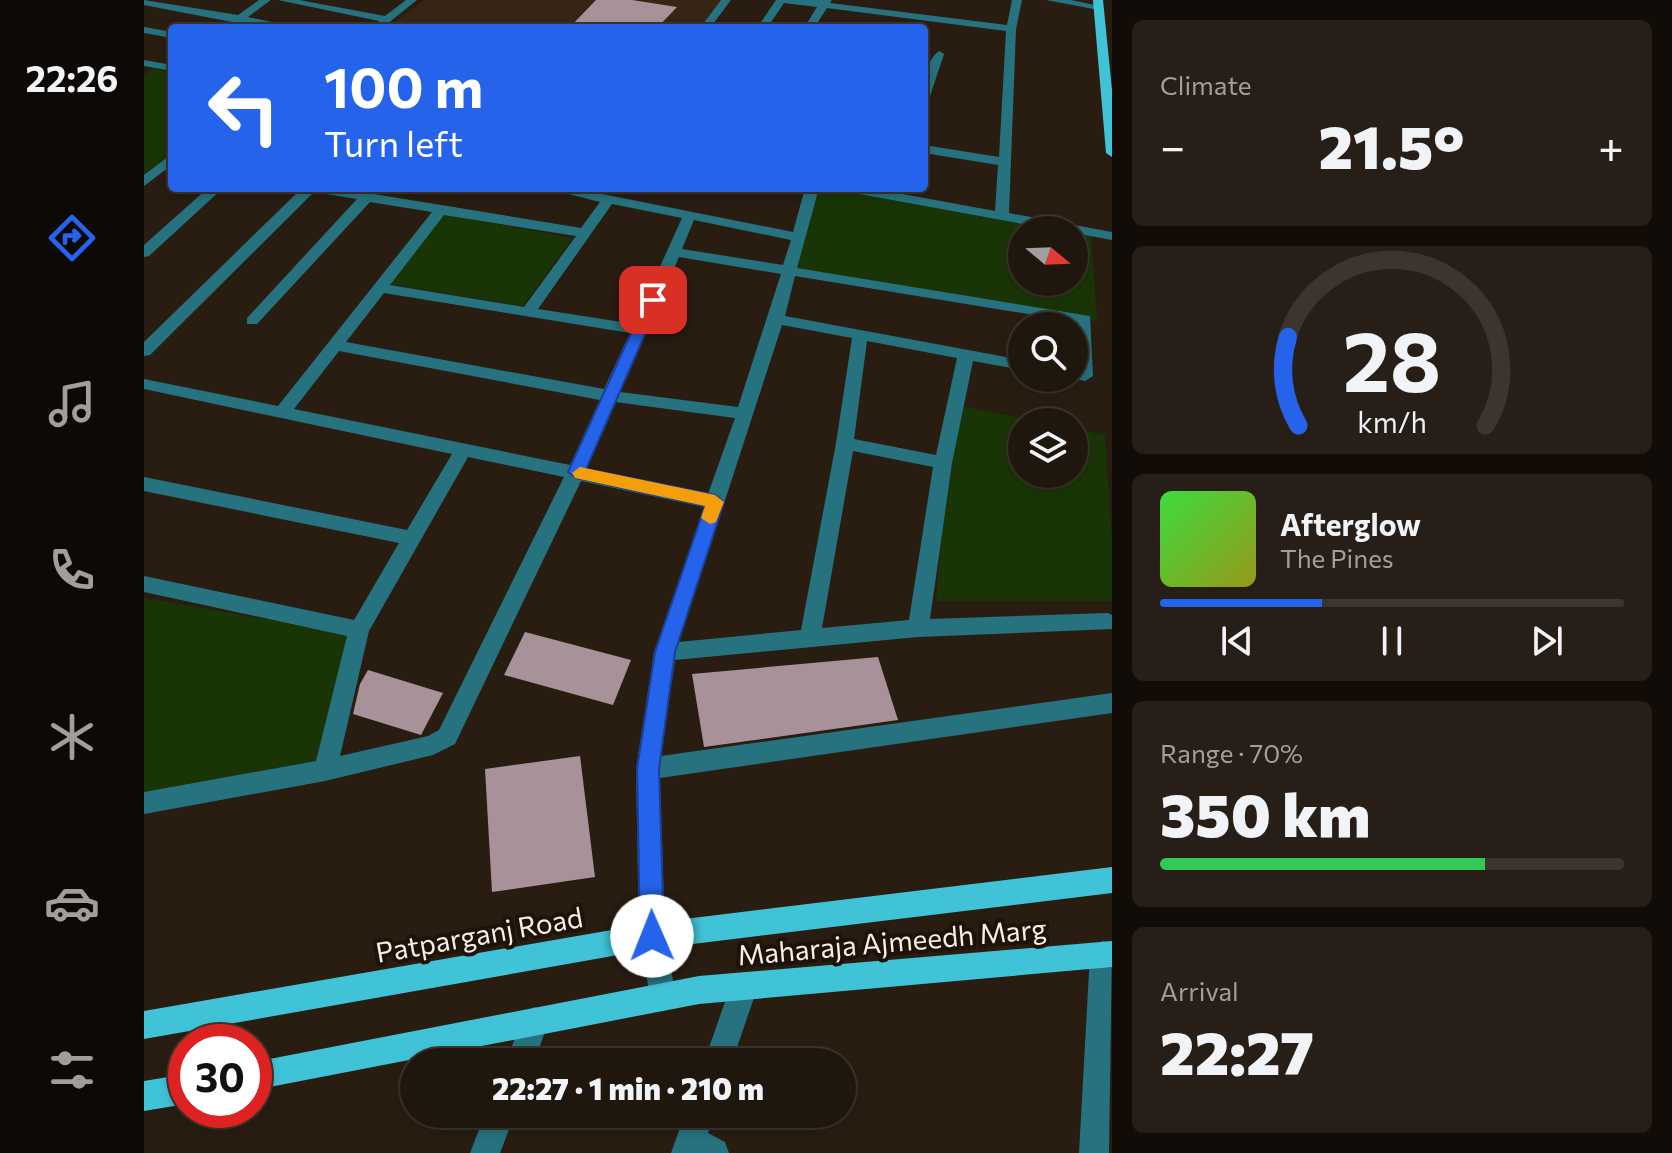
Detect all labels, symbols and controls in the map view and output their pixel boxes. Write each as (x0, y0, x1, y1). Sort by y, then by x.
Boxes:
text: 100 m (324, 51, 483, 120)
text: 22:26 (26, 55, 118, 99)
icon: left (192, 56, 296, 160)
text: Climate (1160, 69, 1252, 100)
text: 21.5° (1318, 108, 1465, 181)
text: − (1160, 118, 1185, 172)
text: + (1598, 118, 1624, 172)
text: Turn left (324, 120, 463, 164)
icon: directions (44, 210, 100, 266)
north arrow (1008, 216, 1088, 296)
map controls (1008, 216, 1088, 488)
pin (619, 266, 687, 334)
icon: arrive (631, 278, 675, 322)
text: 28 (1343, 307, 1441, 409)
button: search (1008, 312, 1088, 392)
icon: music (44, 376, 100, 432)
text: km/h (1357, 404, 1427, 439)
button: layers (1008, 408, 1088, 488)
text: Afterglow (1280, 505, 1421, 542)
icon: phone (44, 542, 100, 598)
text: The Pines (1280, 542, 1394, 573)
icon: previous (1215, 619, 1259, 663)
icon: pause (1370, 619, 1414, 663)
icon: next (1525, 619, 1569, 663)
icon: climate (44, 709, 100, 765)
text: Range · 70% (1160, 737, 1303, 768)
text: 350 km (1160, 776, 1370, 849)
icon: car (44, 875, 100, 931)
position arrow (610, 894, 694, 978)
street label: Patparganj Road (373, 899, 585, 969)
street label: Maharaja Ajmeedh Marg (736, 911, 1048, 971)
text: Arrival (1160, 975, 1239, 1006)
text: 22:27 (1160, 1014, 1314, 1087)
speed limit sign: 30 (168, 1024, 272, 1128)
icon: filters (44, 1042, 100, 1098)
text: 22:27 · 1 min · 210 m (492, 1069, 764, 1106)

